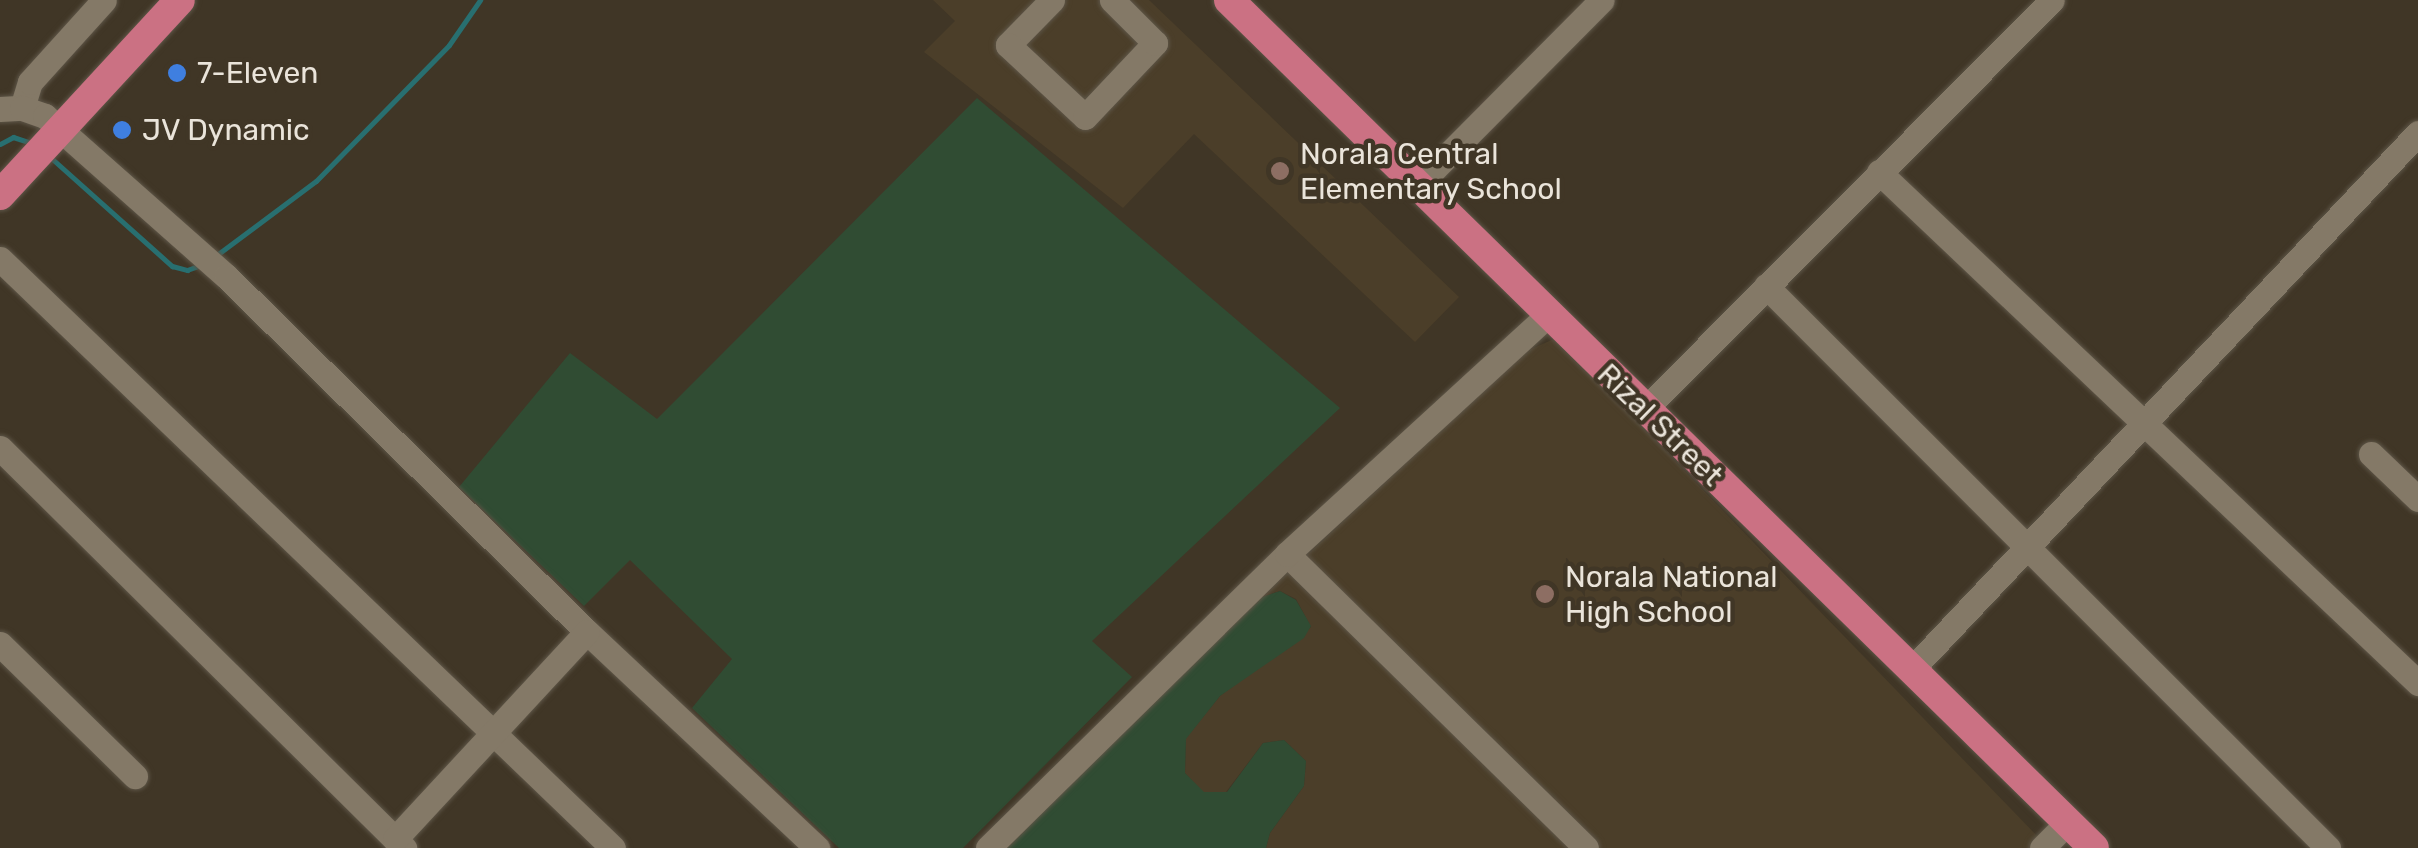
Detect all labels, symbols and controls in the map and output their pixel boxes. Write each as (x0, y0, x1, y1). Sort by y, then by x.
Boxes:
place label: 7-Eleven (197, 55, 318, 91)
marker: 7-Eleven (166, 62, 188, 84)
place label: JV Dynamic (142, 112, 310, 148)
marker: JV Dynamic (111, 119, 133, 141)
place label: Norala Central Elementary School (1300, 136, 1563, 206)
marker: Norala Central Elementary School (1269, 160, 1291, 182)
street label: Rizal Street (1590, 356, 1730, 494)
place label: Norala National High School (1565, 559, 1777, 630)
marker: Norala National High School (1534, 583, 1556, 605)

